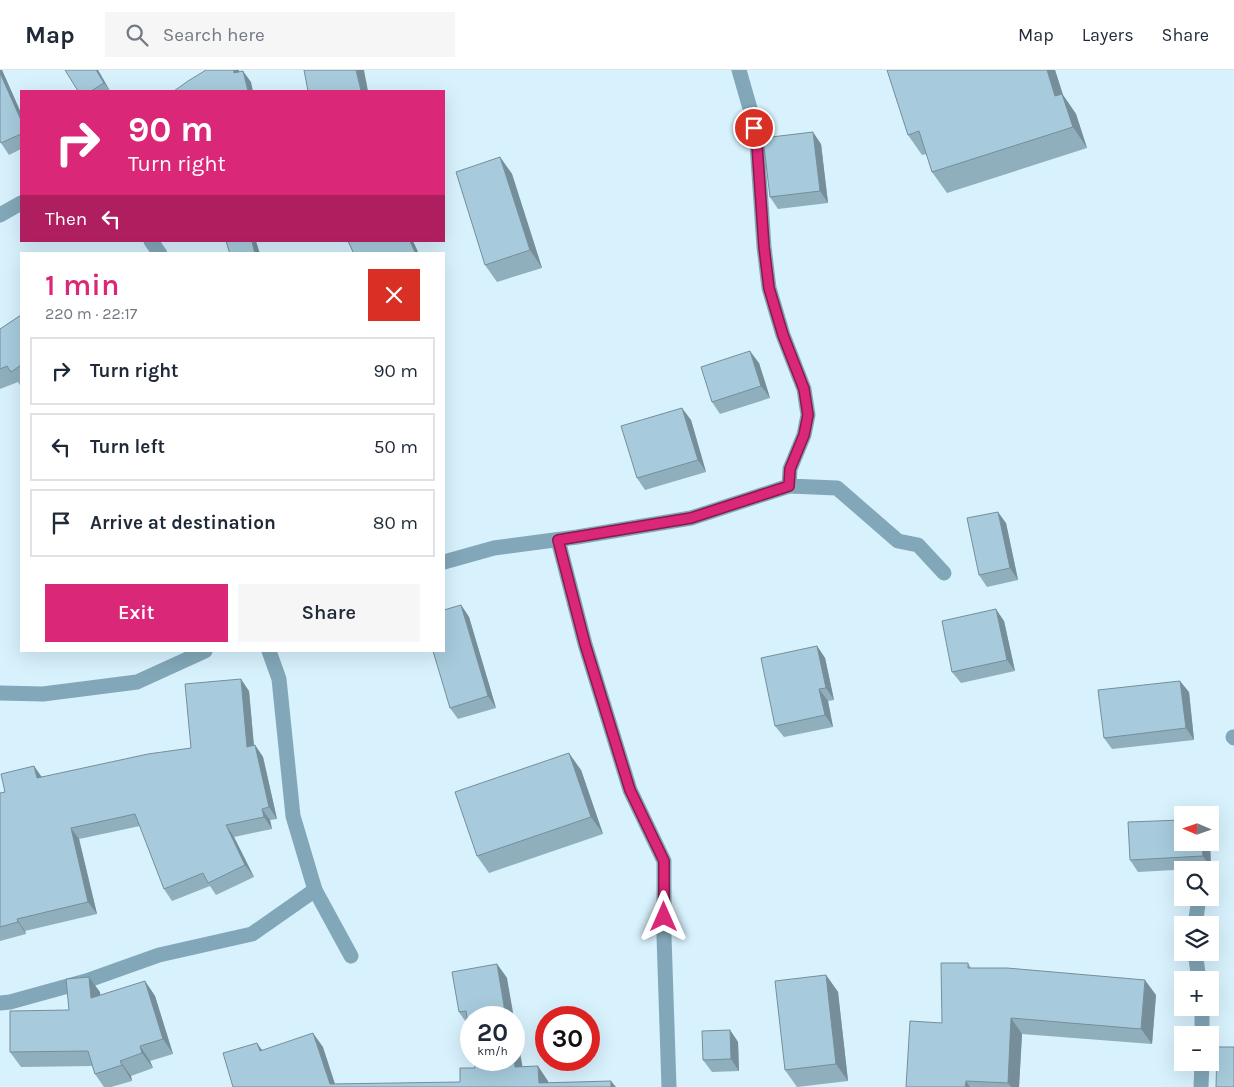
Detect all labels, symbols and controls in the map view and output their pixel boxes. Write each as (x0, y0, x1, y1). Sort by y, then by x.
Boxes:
search box (105, 12, 455, 57)
text: Map (25, 21, 75, 49)
icon: search (123, 21, 151, 49)
text: Search here (163, 24, 265, 46)
text: Map (1018, 24, 1054, 46)
text: Layers (1082, 24, 1134, 46)
text: Share (1162, 24, 1209, 46)
pin (733, 107, 775, 149)
text: 90 m (128, 109, 214, 150)
icon: right (45, 110, 110, 175)
icon: arrive (740, 114, 768, 142)
text: Turn right (128, 151, 226, 177)
icon: left (97, 205, 125, 233)
text: Then (45, 208, 87, 230)
text: 1 min (45, 267, 119, 303)
button: close (368, 269, 420, 321)
text: 220 m · 22:17 (45, 304, 137, 323)
icon: right (47, 357, 75, 385)
text: Turn right (90, 360, 179, 382)
text: 90 m (373, 360, 418, 382)
icon: left (47, 433, 75, 461)
text: Turn left (90, 436, 165, 458)
text: 50 m (374, 436, 418, 458)
icon: arrive (47, 509, 75, 537)
text: Arrive at destination (90, 512, 276, 534)
text: 80 m (373, 512, 418, 534)
button: Exit (45, 584, 228, 642)
button: Share (238, 584, 420, 642)
north arrow (1174, 806, 1219, 851)
map controls (1174, 806, 1219, 1071)
button: search (1174, 861, 1219, 906)
position arrow (637, 890, 689, 942)
button: layers (1174, 916, 1219, 961)
button: + (1174, 971, 1219, 1016)
speed limit sign: 30 (535, 1006, 600, 1071)
text: 20 (477, 1018, 508, 1047)
button: − (1174, 1026, 1219, 1071)
text: km/h (477, 1044, 508, 1058)

